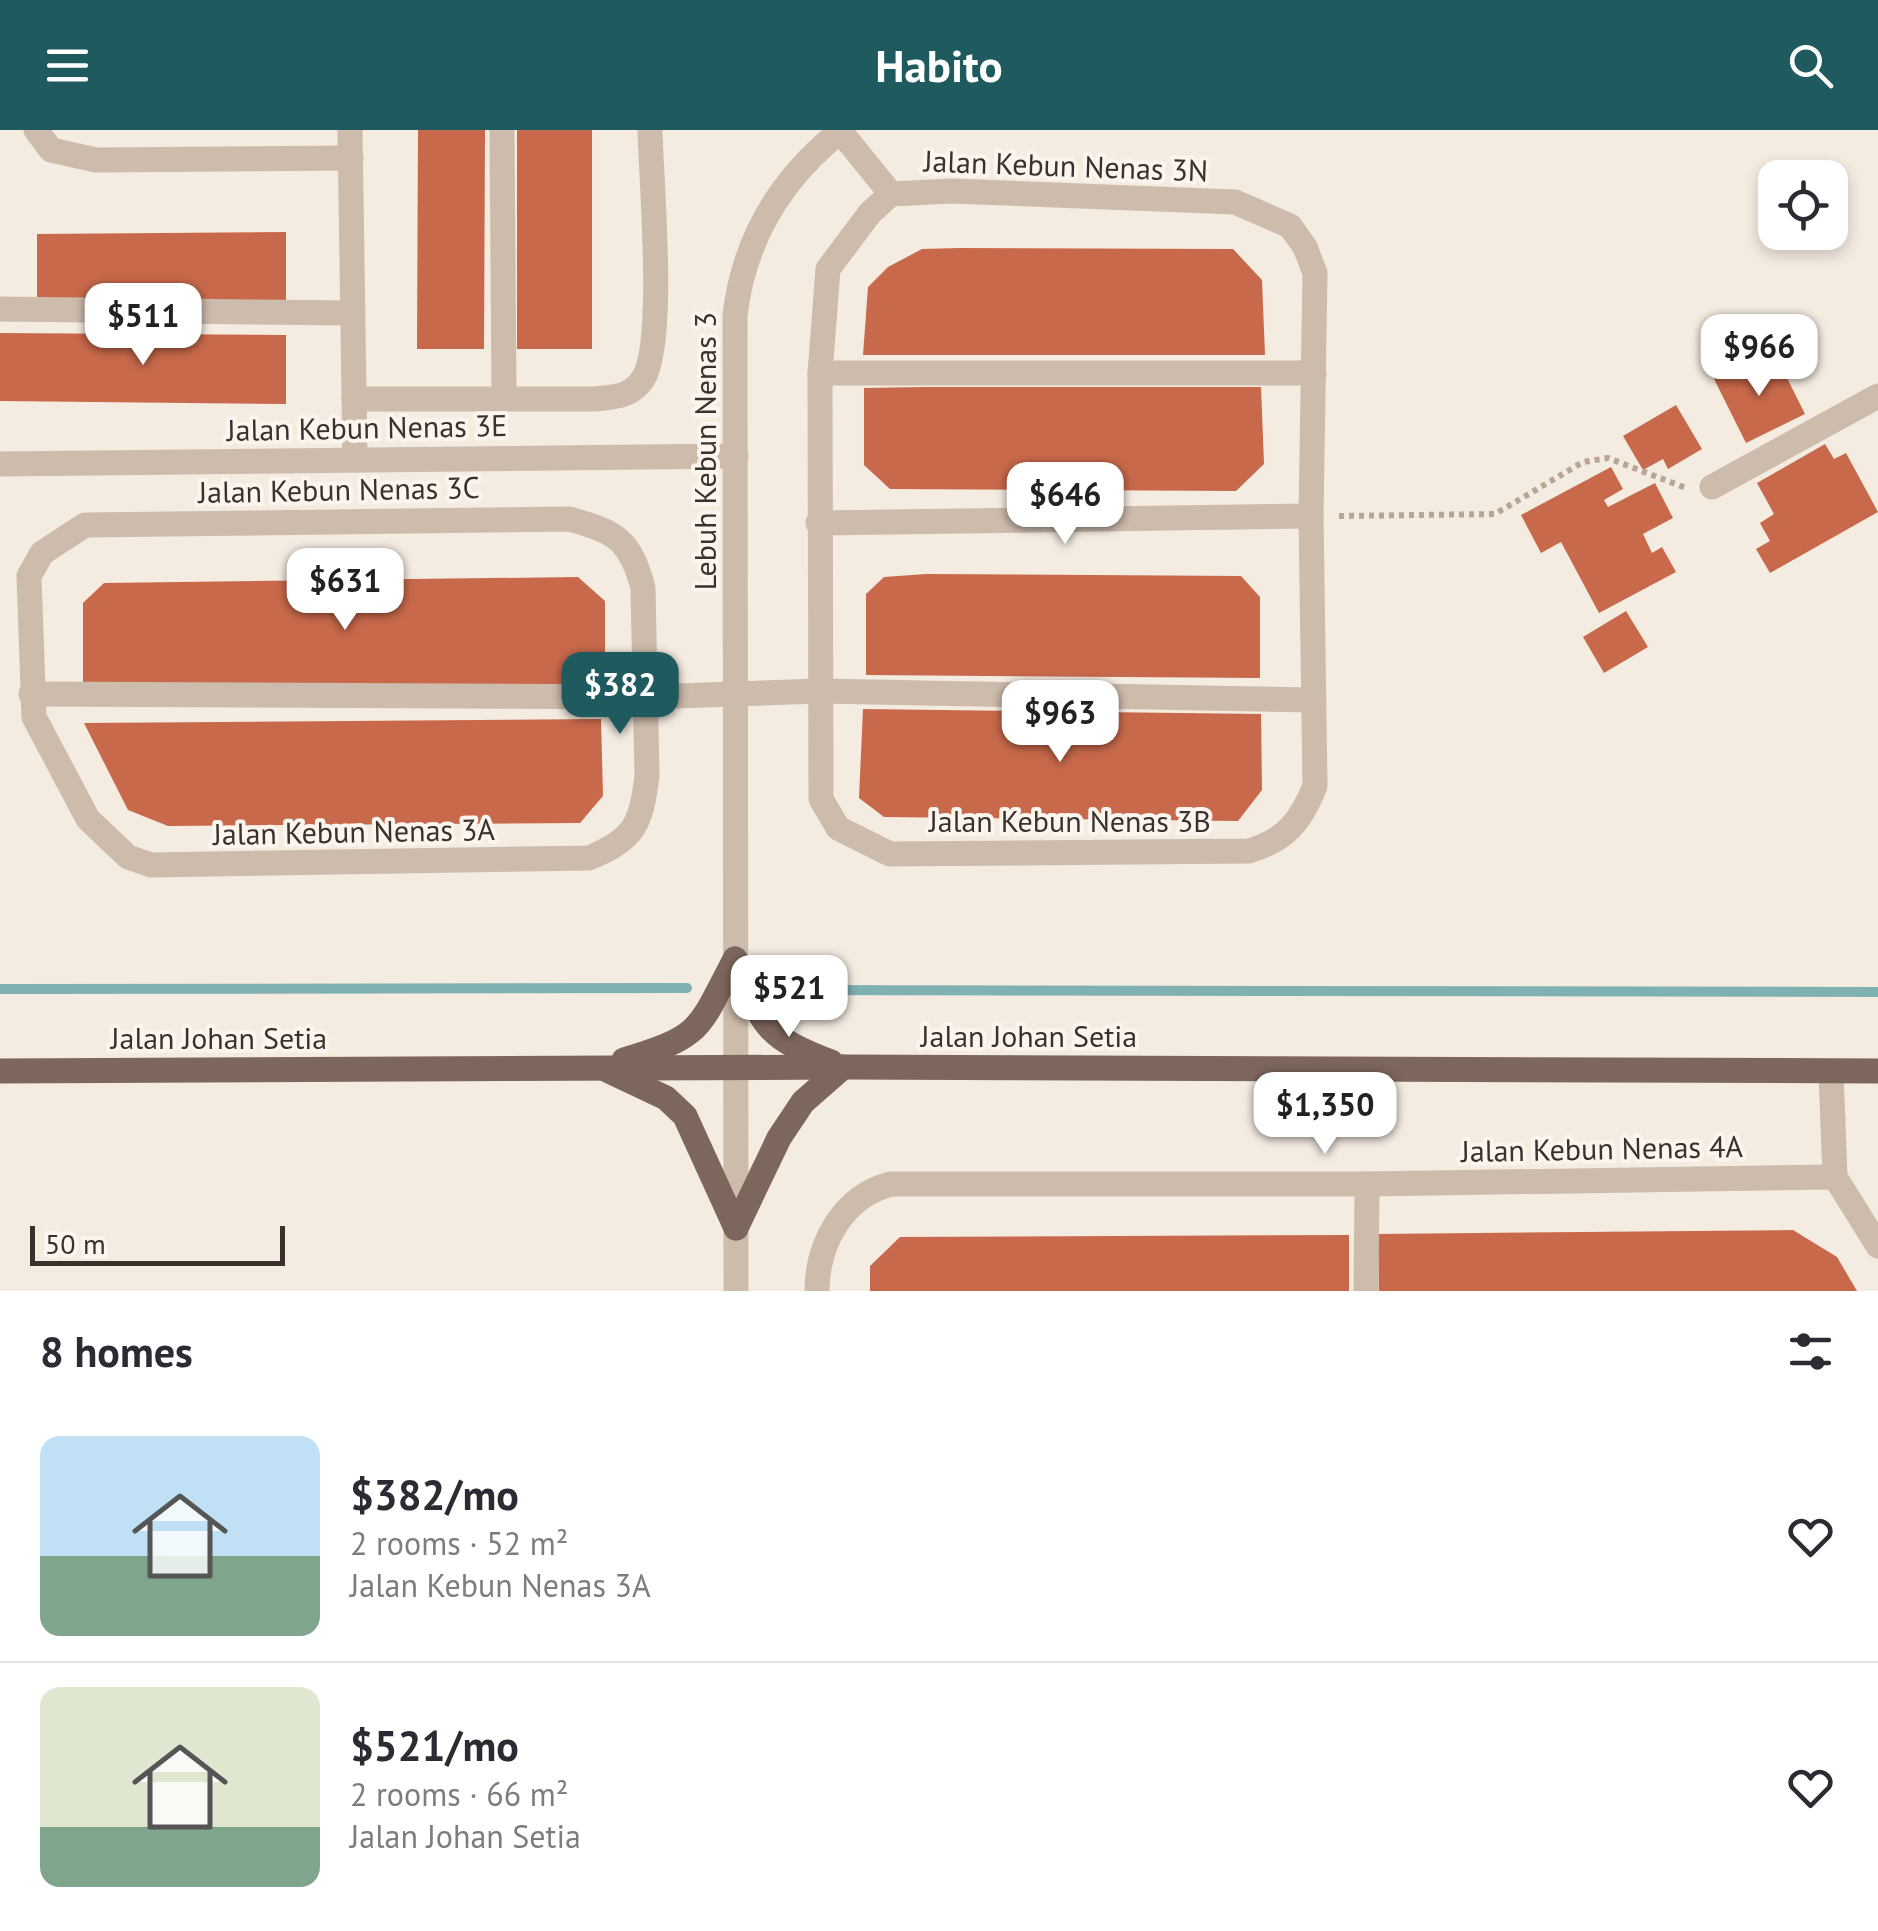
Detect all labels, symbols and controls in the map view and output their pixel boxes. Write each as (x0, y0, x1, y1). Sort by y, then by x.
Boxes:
text: Habito (875, 36, 1003, 94)
icon: menu (40, 38, 95, 93)
icon: search (1783, 38, 1838, 93)
street label: Jalan Kebun Nenas 3N (921, 140, 1209, 189)
map controls (1758, 160, 1848, 250)
button: locate (1758, 160, 1848, 250)
pin: $511 (84, 283, 202, 368)
text: $511 (107, 294, 179, 336)
street label: Lebuh Kebun Nenas 3 (685, 312, 724, 590)
pin: $966 (1700, 314, 1818, 399)
text: $966 (1723, 325, 1795, 367)
street label: Jalan Kebun Nenas 3E (225, 405, 507, 449)
pin: $646 (1006, 462, 1124, 547)
street label: Jalan Kebun Nenas 3C (196, 467, 480, 511)
text: $646 (1029, 473, 1101, 515)
pin: $631 (286, 548, 404, 633)
text: $631 (309, 559, 381, 601)
pin: $382 (561, 652, 679, 737)
text: $382 (584, 663, 656, 705)
pin: $963 (1001, 680, 1119, 765)
text: $963 (1024, 691, 1096, 733)
street label: Jalan Kebun Nenas 3B (927, 801, 1211, 840)
street label: Jalan Kebun Nenas 3A (211, 809, 496, 853)
pin: $521 (730, 955, 848, 1040)
text: $521 (753, 966, 825, 1008)
street label: Jalan Johan Setia (919, 1016, 1137, 1055)
street label: Jalan Johan Setia (109, 1018, 327, 1057)
pin: $1,350 (1244, 1072, 1406, 1157)
text: $1,350 (1276, 1083, 1374, 1125)
street label: Jalan Kebun Nenas 4A (1459, 1126, 1744, 1170)
scale bar (30, 1221, 285, 1266)
text: 50 m (45, 1225, 106, 1262)
text: 8 homes (40, 1324, 193, 1379)
icon: filters (1783, 1324, 1838, 1379)
text: $382/mo (350, 1467, 519, 1522)
icon: home (120, 1476, 240, 1596)
icon: heart (1783, 1509, 1838, 1564)
text: 2 rooms · 52 m² (350, 1522, 568, 1564)
text: Jalan Kebun Nenas 3A (350, 1564, 651, 1606)
text: $521/mo (350, 1718, 519, 1773)
icon: home (120, 1727, 240, 1847)
icon: heart (1783, 1760, 1838, 1815)
text: 2 rooms · 66 m² (350, 1773, 568, 1815)
text: Jalan Johan Setia (350, 1815, 581, 1857)

